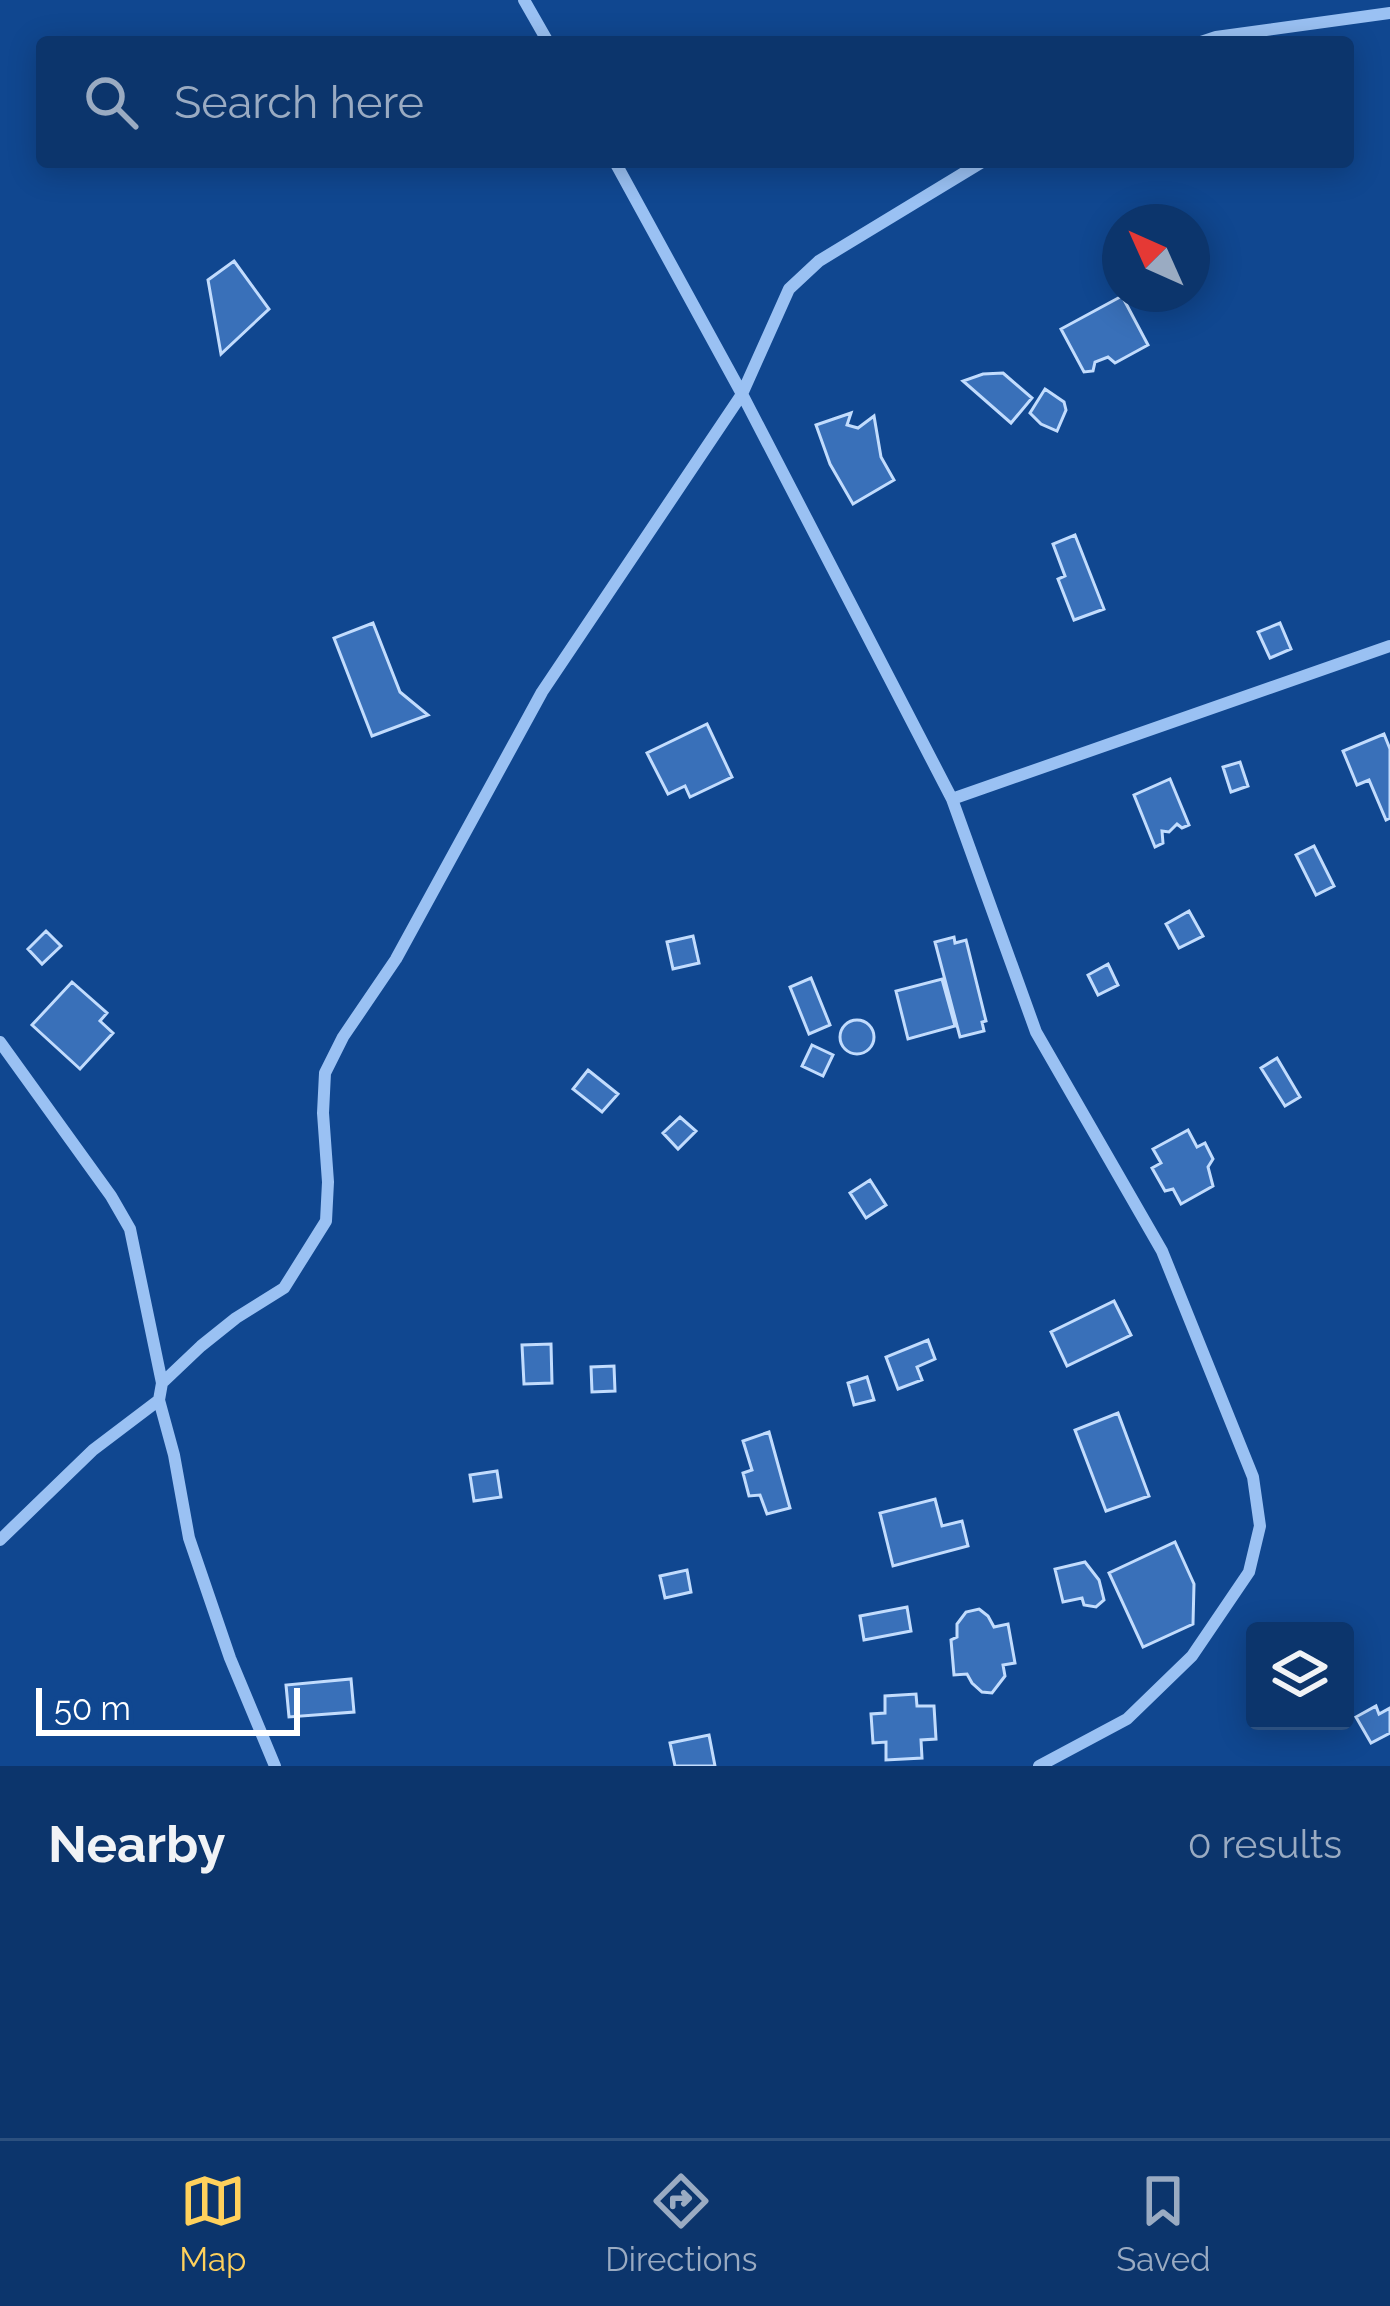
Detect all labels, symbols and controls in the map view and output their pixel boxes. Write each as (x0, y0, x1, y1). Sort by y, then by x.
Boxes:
search box (36, 36, 1354, 168)
icon: search (78, 69, 144, 135)
text: Search here (174, 76, 424, 129)
north arrow (1102, 204, 1210, 312)
map controls (1246, 1622, 1354, 1730)
button: layers (1246, 1622, 1354, 1730)
scale bar (36, 1682, 300, 1735)
text: 50 m (54, 1689, 131, 1728)
text: Nearby (48, 1814, 225, 1874)
text: 0 results (1188, 1821, 1342, 1867)
tab: Map (179, 2168, 246, 2279)
tab: Directions (605, 2168, 758, 2279)
tab: Saved (1116, 2168, 1211, 2279)

